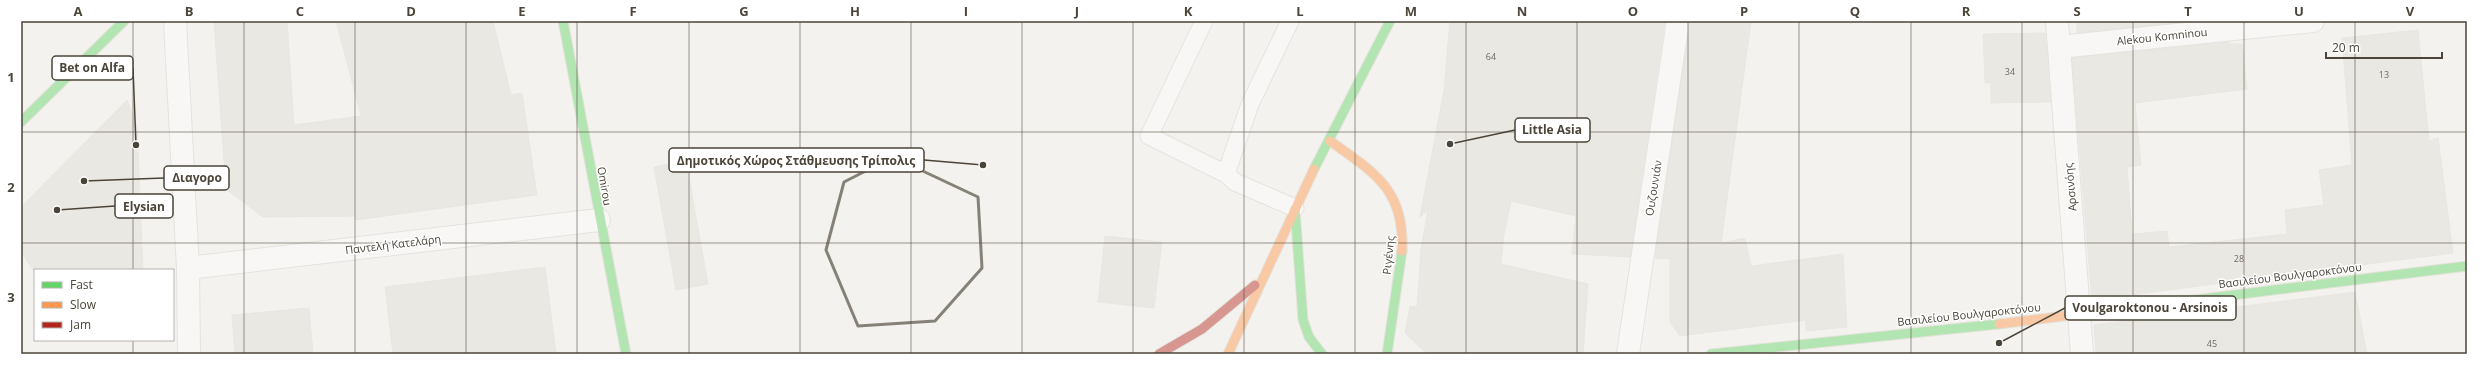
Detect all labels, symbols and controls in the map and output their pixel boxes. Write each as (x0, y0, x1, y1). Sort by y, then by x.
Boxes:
text: A (74, 2, 83, 20)
text: B (185, 2, 194, 20)
text: C (296, 2, 304, 20)
text: D (406, 2, 416, 20)
text: E (518, 2, 526, 20)
text: F (629, 2, 637, 20)
text: G (739, 2, 749, 20)
text: H (850, 2, 860, 20)
text: I (964, 2, 968, 20)
text: J (1074, 2, 1079, 20)
text: K (1184, 2, 1193, 20)
text: L (1296, 2, 1304, 20)
text: M (1405, 2, 1417, 20)
text: N (1517, 2, 1527, 20)
text: O (1628, 2, 1638, 20)
text: P (1740, 2, 1748, 20)
text: Q (1850, 2, 1860, 20)
text: R (1962, 2, 1971, 20)
text: S (2073, 2, 2081, 20)
text: T (2184, 2, 2192, 20)
text: U (2294, 2, 2304, 20)
text: V (2406, 2, 2415, 20)
street label: Alekou Komninou (2116, 24, 2208, 48)
scale bar (2326, 34, 2442, 60)
text: 20 m (2332, 39, 2360, 56)
house number: 64 (1486, 50, 1496, 63)
callout: Bet on Alfa (52, 56, 133, 80)
text: Bet on Alfa (59, 59, 125, 76)
house number: 34 (2005, 65, 2015, 78)
text: 1 (7, 68, 15, 86)
house number: 13 (2379, 68, 2389, 81)
callout: Little Asia (1515, 118, 1590, 142)
text: Little Asia (1522, 121, 1582, 138)
callout: Δημοτικός Χώρος Στάθμευσης Τρίπολις (669, 148, 924, 172)
text: Δημοτικός Χώρος Στάθμευσης Τρίπολις (677, 152, 915, 169)
street label: Ουζουνιάν (1641, 159, 1665, 217)
street label: Αρσινόης (2060, 162, 2080, 212)
street label: Omirou (594, 165, 616, 207)
callout: Διαγορο (164, 166, 229, 190)
text: Διαγορο (172, 169, 222, 186)
text: 2 (7, 178, 15, 196)
callout: Elysian (115, 194, 173, 218)
text: Elysian (123, 198, 165, 215)
street label: Παντελή Κατελάρη (344, 231, 442, 257)
street label: Ριγένης (1378, 235, 1398, 275)
house number: 28 (2234, 252, 2244, 265)
street label: Βασιλείου Βουλγαροκτόνου (2218, 259, 2363, 291)
legend (34, 269, 174, 341)
text: Fast (70, 276, 93, 293)
text: 3 (7, 288, 15, 306)
text: Slow (70, 296, 97, 313)
callout: Voulgaroktonou - Arsinois (2065, 296, 2236, 320)
street label: Βασιλείου Βουλγαροκτόνου (1897, 299, 2042, 329)
text: Voulgaroktonou - Arsinois (2072, 299, 2228, 316)
text: Jam (69, 316, 91, 333)
house number: 45 (2207, 337, 2217, 350)

